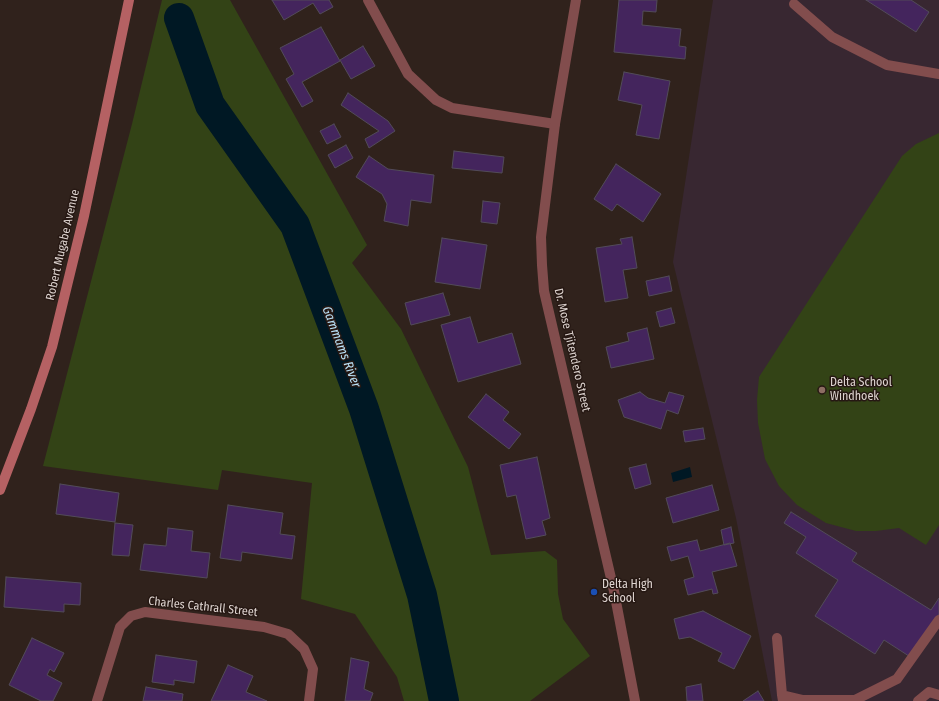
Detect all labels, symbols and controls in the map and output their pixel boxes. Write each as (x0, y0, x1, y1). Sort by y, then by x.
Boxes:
street label: Robert Mugabe Avenue (43, 188, 83, 302)
street label: Dr. Mose Tjitendero Street (551, 287, 593, 413)
water label: Gammams River (318, 304, 364, 390)
place label: Delta School Windhoek (830, 376, 892, 404)
marker: Delta School Windhoek (817, 385, 827, 395)
place label: Delta High School (602, 578, 653, 606)
marker: Delta High School (589, 587, 599, 597)
street label: Charles Cathrall Street (148, 594, 258, 620)

